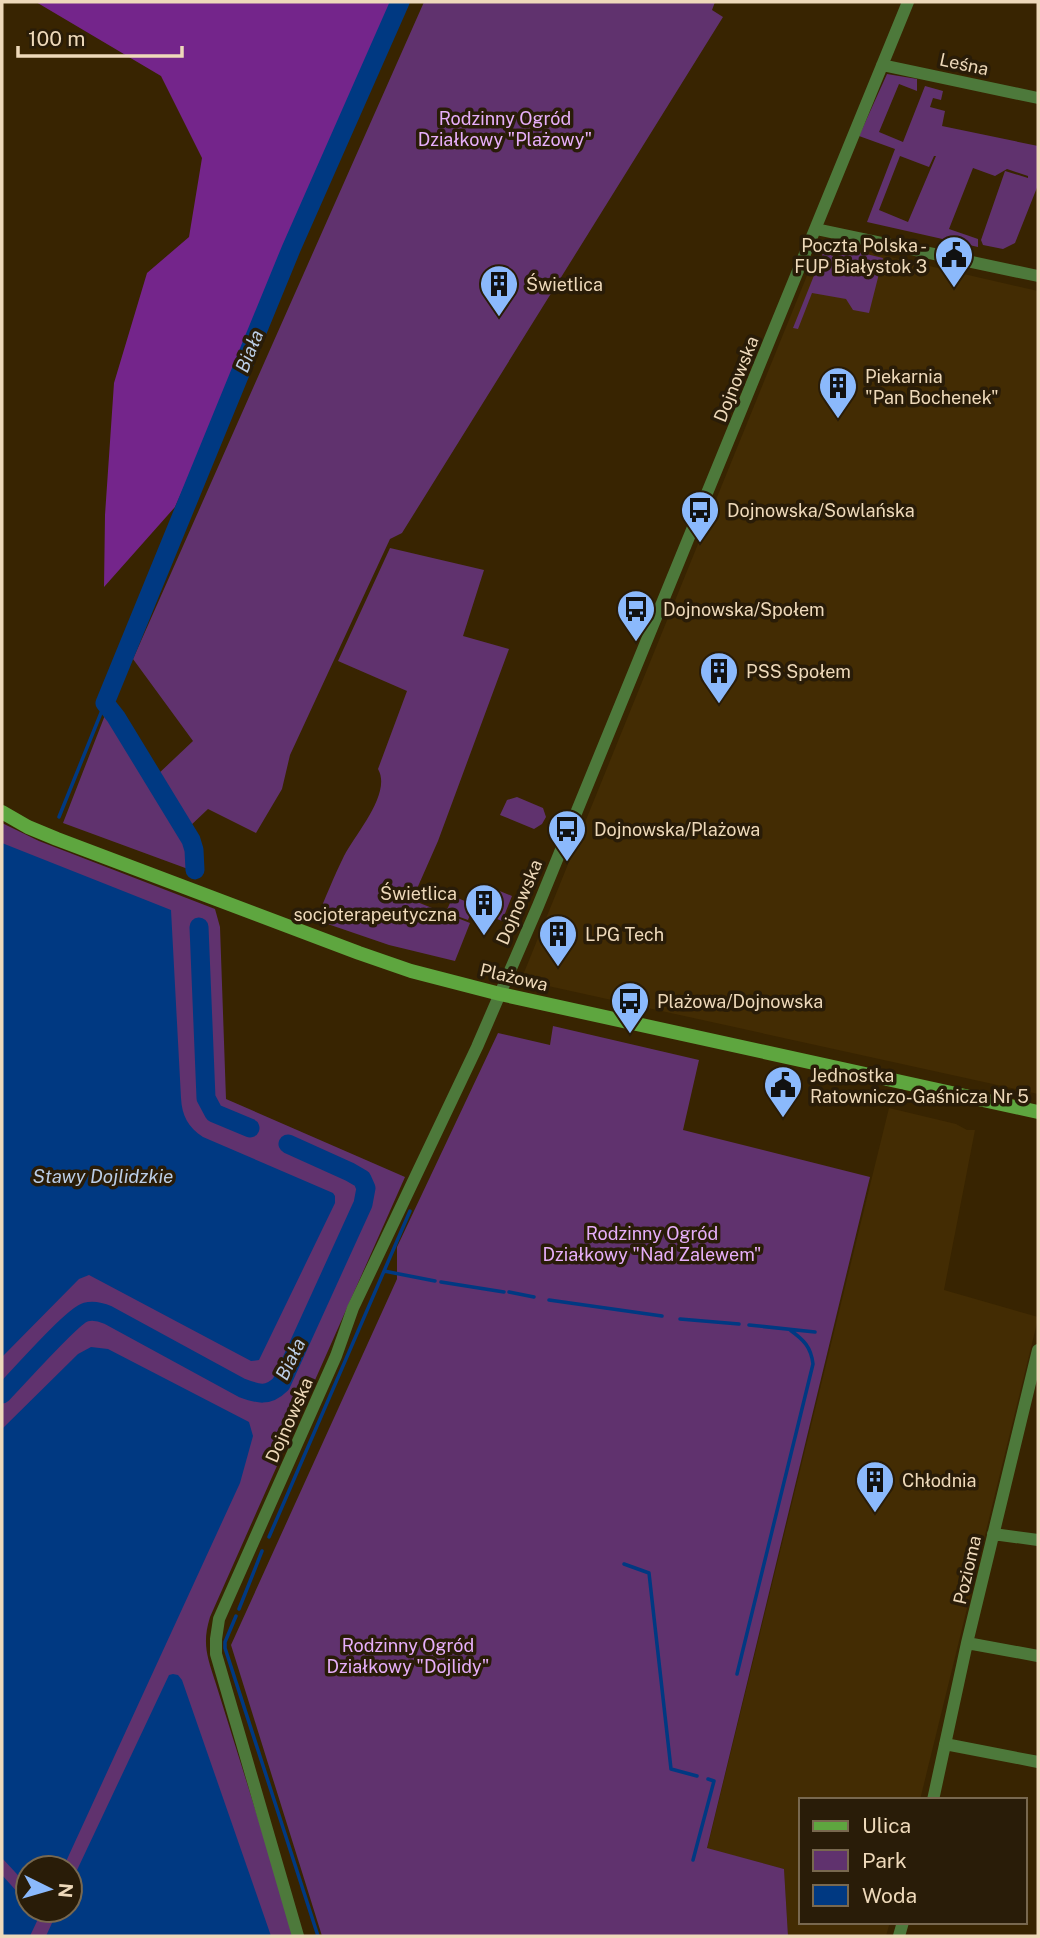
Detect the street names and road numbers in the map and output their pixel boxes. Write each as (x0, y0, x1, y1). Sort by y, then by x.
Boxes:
street label: Leśna (938, 49, 990, 79)
street label: Dojnowska (709, 333, 763, 425)
street label: Dojnowska (492, 856, 546, 948)
street label: Plażowa (478, 959, 550, 995)
street label: Dojnowska (261, 1374, 317, 1466)
street label: Pozioma (949, 1534, 985, 1606)

